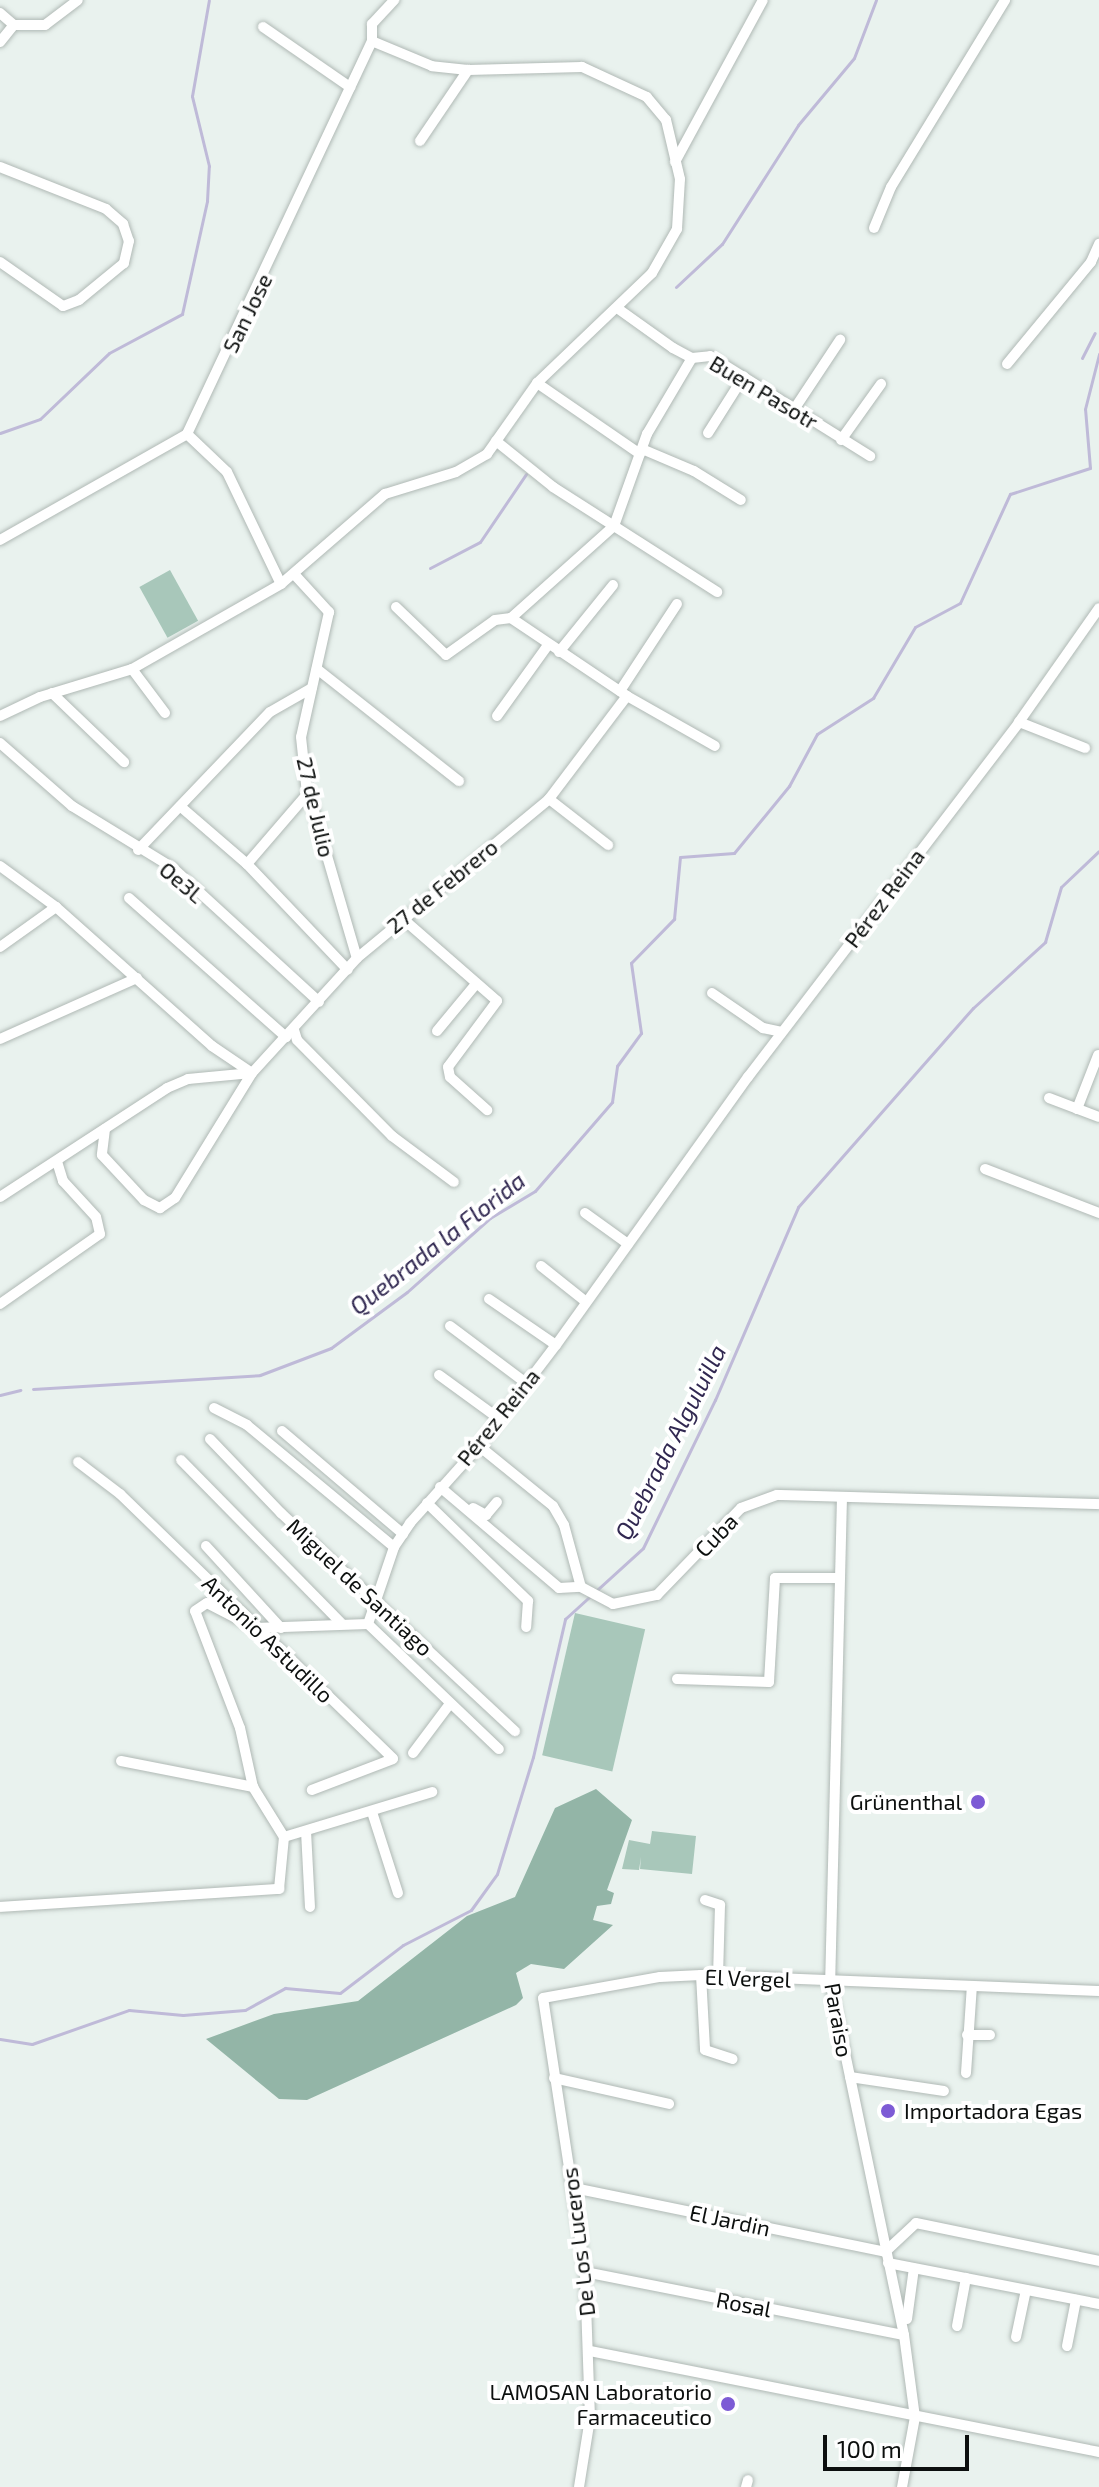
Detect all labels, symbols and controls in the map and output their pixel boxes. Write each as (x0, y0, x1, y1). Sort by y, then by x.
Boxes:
street label: San Jose (216, 269, 278, 357)
street label: Buen Pasotr (705, 349, 823, 435)
street label: 27 de Julio (292, 754, 340, 860)
street label: 27 de Febrero (381, 833, 503, 939)
street label: Pérez Reina (838, 843, 930, 953)
street label: Oe3L (154, 856, 210, 908)
water label: Quebrada la Florida (344, 1166, 530, 1320)
water label: Quebrada Alguluilla (608, 1339, 732, 1545)
street label: Pérez Reina (451, 1363, 545, 1471)
street label: Cuba (689, 1508, 743, 1562)
street label: Miguel de Santiago (282, 1513, 438, 1661)
street label: Antonio Astudillo (197, 1570, 339, 1708)
place label: Grünenthal (850, 1789, 962, 1815)
marker: Grünenthal (969, 1793, 987, 1811)
street label: El Vergel (704, 1963, 792, 1993)
street label: Paraiso (819, 1981, 859, 2059)
place label: Importadora Egas (904, 2098, 1082, 2124)
marker: Importadora Egas (879, 2102, 897, 2120)
street label: De Los Luceros (556, 2166, 600, 2318)
street label: El Jardin (687, 2198, 773, 2242)
street label: Rosal (714, 2286, 774, 2322)
place label: LAMOSAN Laboratorio Farmaceutico (490, 2378, 712, 2430)
marker: LAMOSAN Laboratorio Farmaceutico (719, 2395, 737, 2413)
scale bar (827, 2419, 973, 2469)
text: 100 m (837, 2434, 902, 2463)

